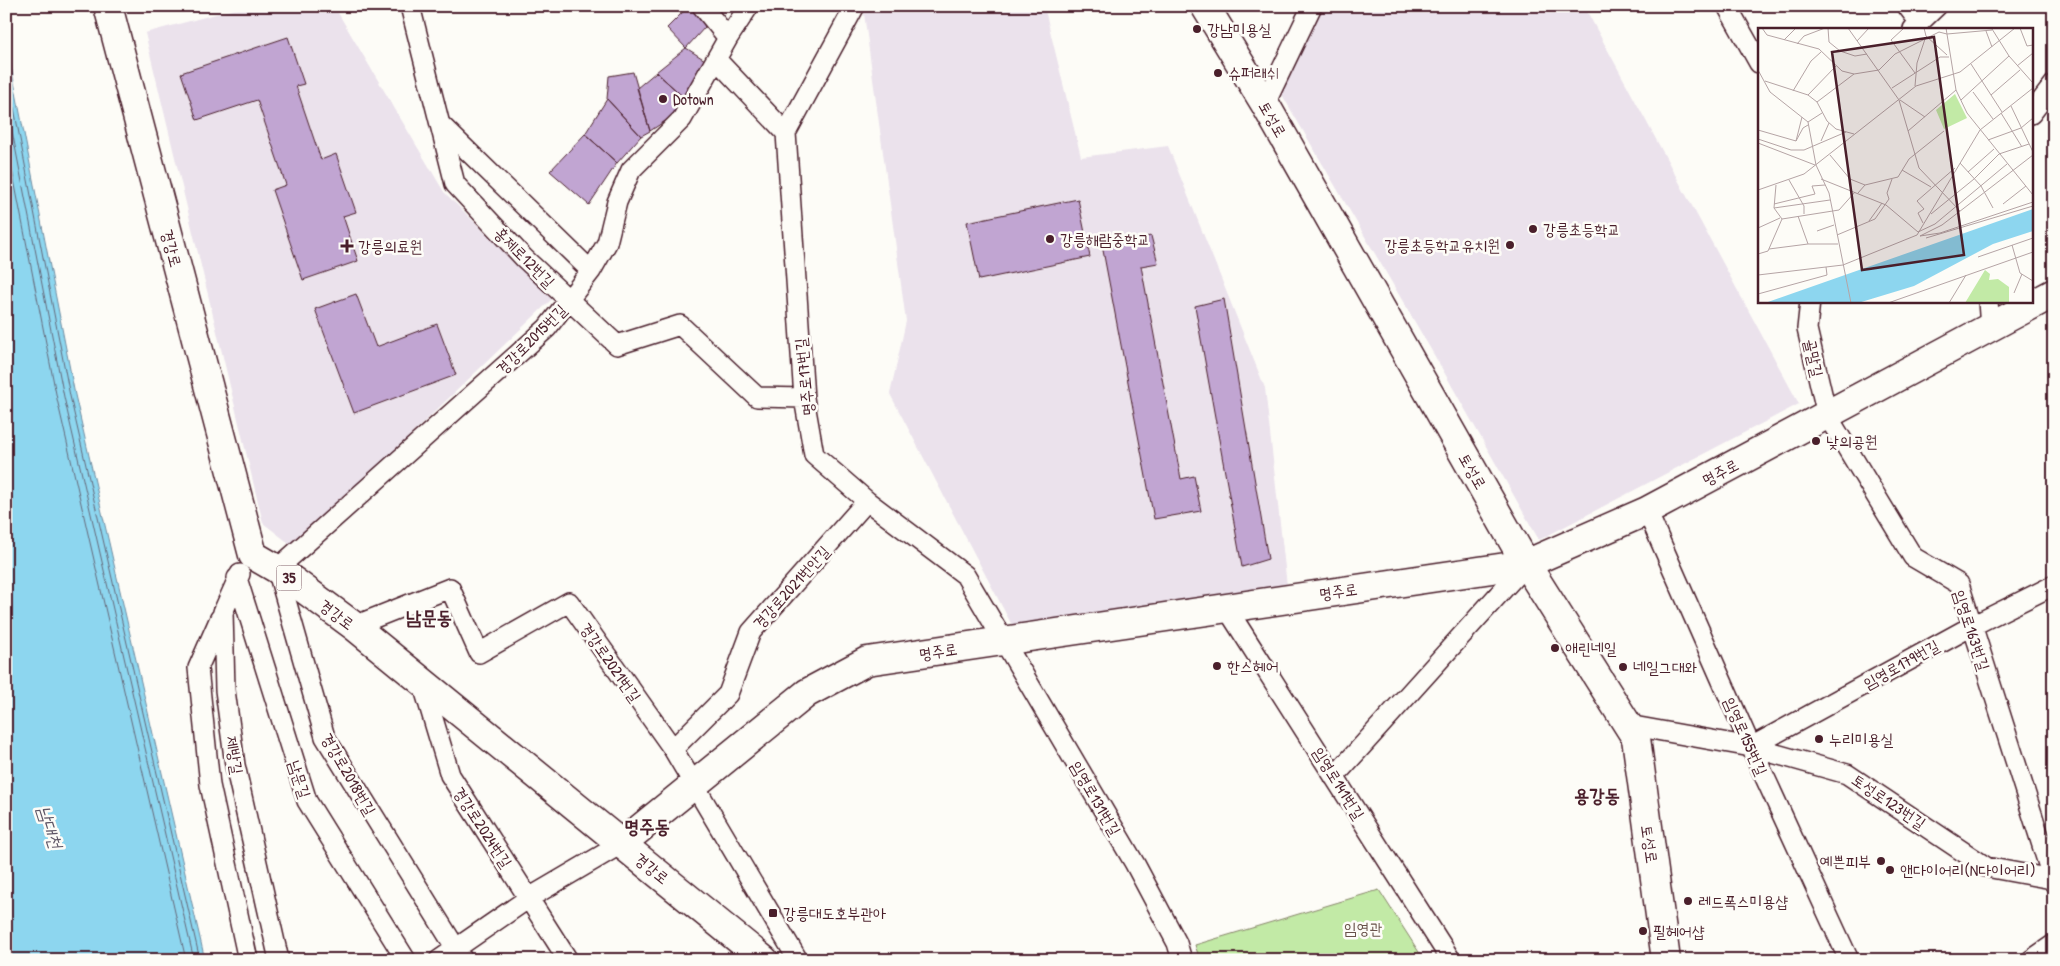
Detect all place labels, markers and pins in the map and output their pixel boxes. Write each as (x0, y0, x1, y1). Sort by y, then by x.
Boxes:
place label: 강남미용실 (1207, 18, 1272, 40)
marker: 강남미용실 (1191, 23, 1203, 35)
place label: 슈퍼래쉬 (1228, 62, 1280, 84)
marker: 슈퍼래쉬 (1212, 67, 1224, 79)
place label: Dotown (673, 88, 714, 110)
marker: Dotown (657, 93, 669, 105)
place label: 강릉초등학교 (1543, 218, 1620, 240)
marker: 강릉초등학교 (1527, 223, 1539, 235)
place label: 강릉해람중학교 (1060, 228, 1150, 250)
marker: 강릉해람중학교 (1044, 233, 1056, 245)
place label: 강릉초등학교유치원 (1384, 234, 1500, 256)
place label: 강릉의료원 (358, 235, 422, 257)
marker: 강릉의료원 (340, 239, 354, 253)
marker: 강릉초등학교유치원 (1504, 239, 1516, 251)
place label: 낮의공원 (1826, 430, 1878, 452)
marker: 낮의공원 (1810, 435, 1822, 447)
place label: 애린네일 (1565, 637, 1617, 659)
marker: 애린네일 (1549, 642, 1561, 654)
place label: 한스헤어 (1227, 655, 1279, 677)
place label: 네일그대와 (1633, 656, 1698, 678)
marker: 한스헤어 (1211, 660, 1223, 672)
marker: 네일그대와 (1617, 661, 1629, 673)
place label: 누리미용실 (1829, 728, 1894, 750)
marker: 누리미용실 (1813, 733, 1825, 745)
place label: 예쁜피부 (1820, 850, 1871, 872)
marker: 예쁜피부 (1875, 855, 1887, 867)
place label: 앤다이어리(N다이어리) (1900, 859, 2036, 881)
marker: 앤다이어리(N다이어리) (1884, 864, 1896, 876)
place label: 레드폭스미용샵 (1698, 890, 1788, 912)
marker: 레드폭스미용샵 (1682, 895, 1694, 907)
place label: 강릉대도호부관아 (783, 902, 886, 924)
marker: 강릉대도호부관아 (767, 907, 779, 919)
place label: 필헤어샵 (1653, 920, 1705, 942)
marker: 필헤어샵 (1637, 925, 1649, 937)

